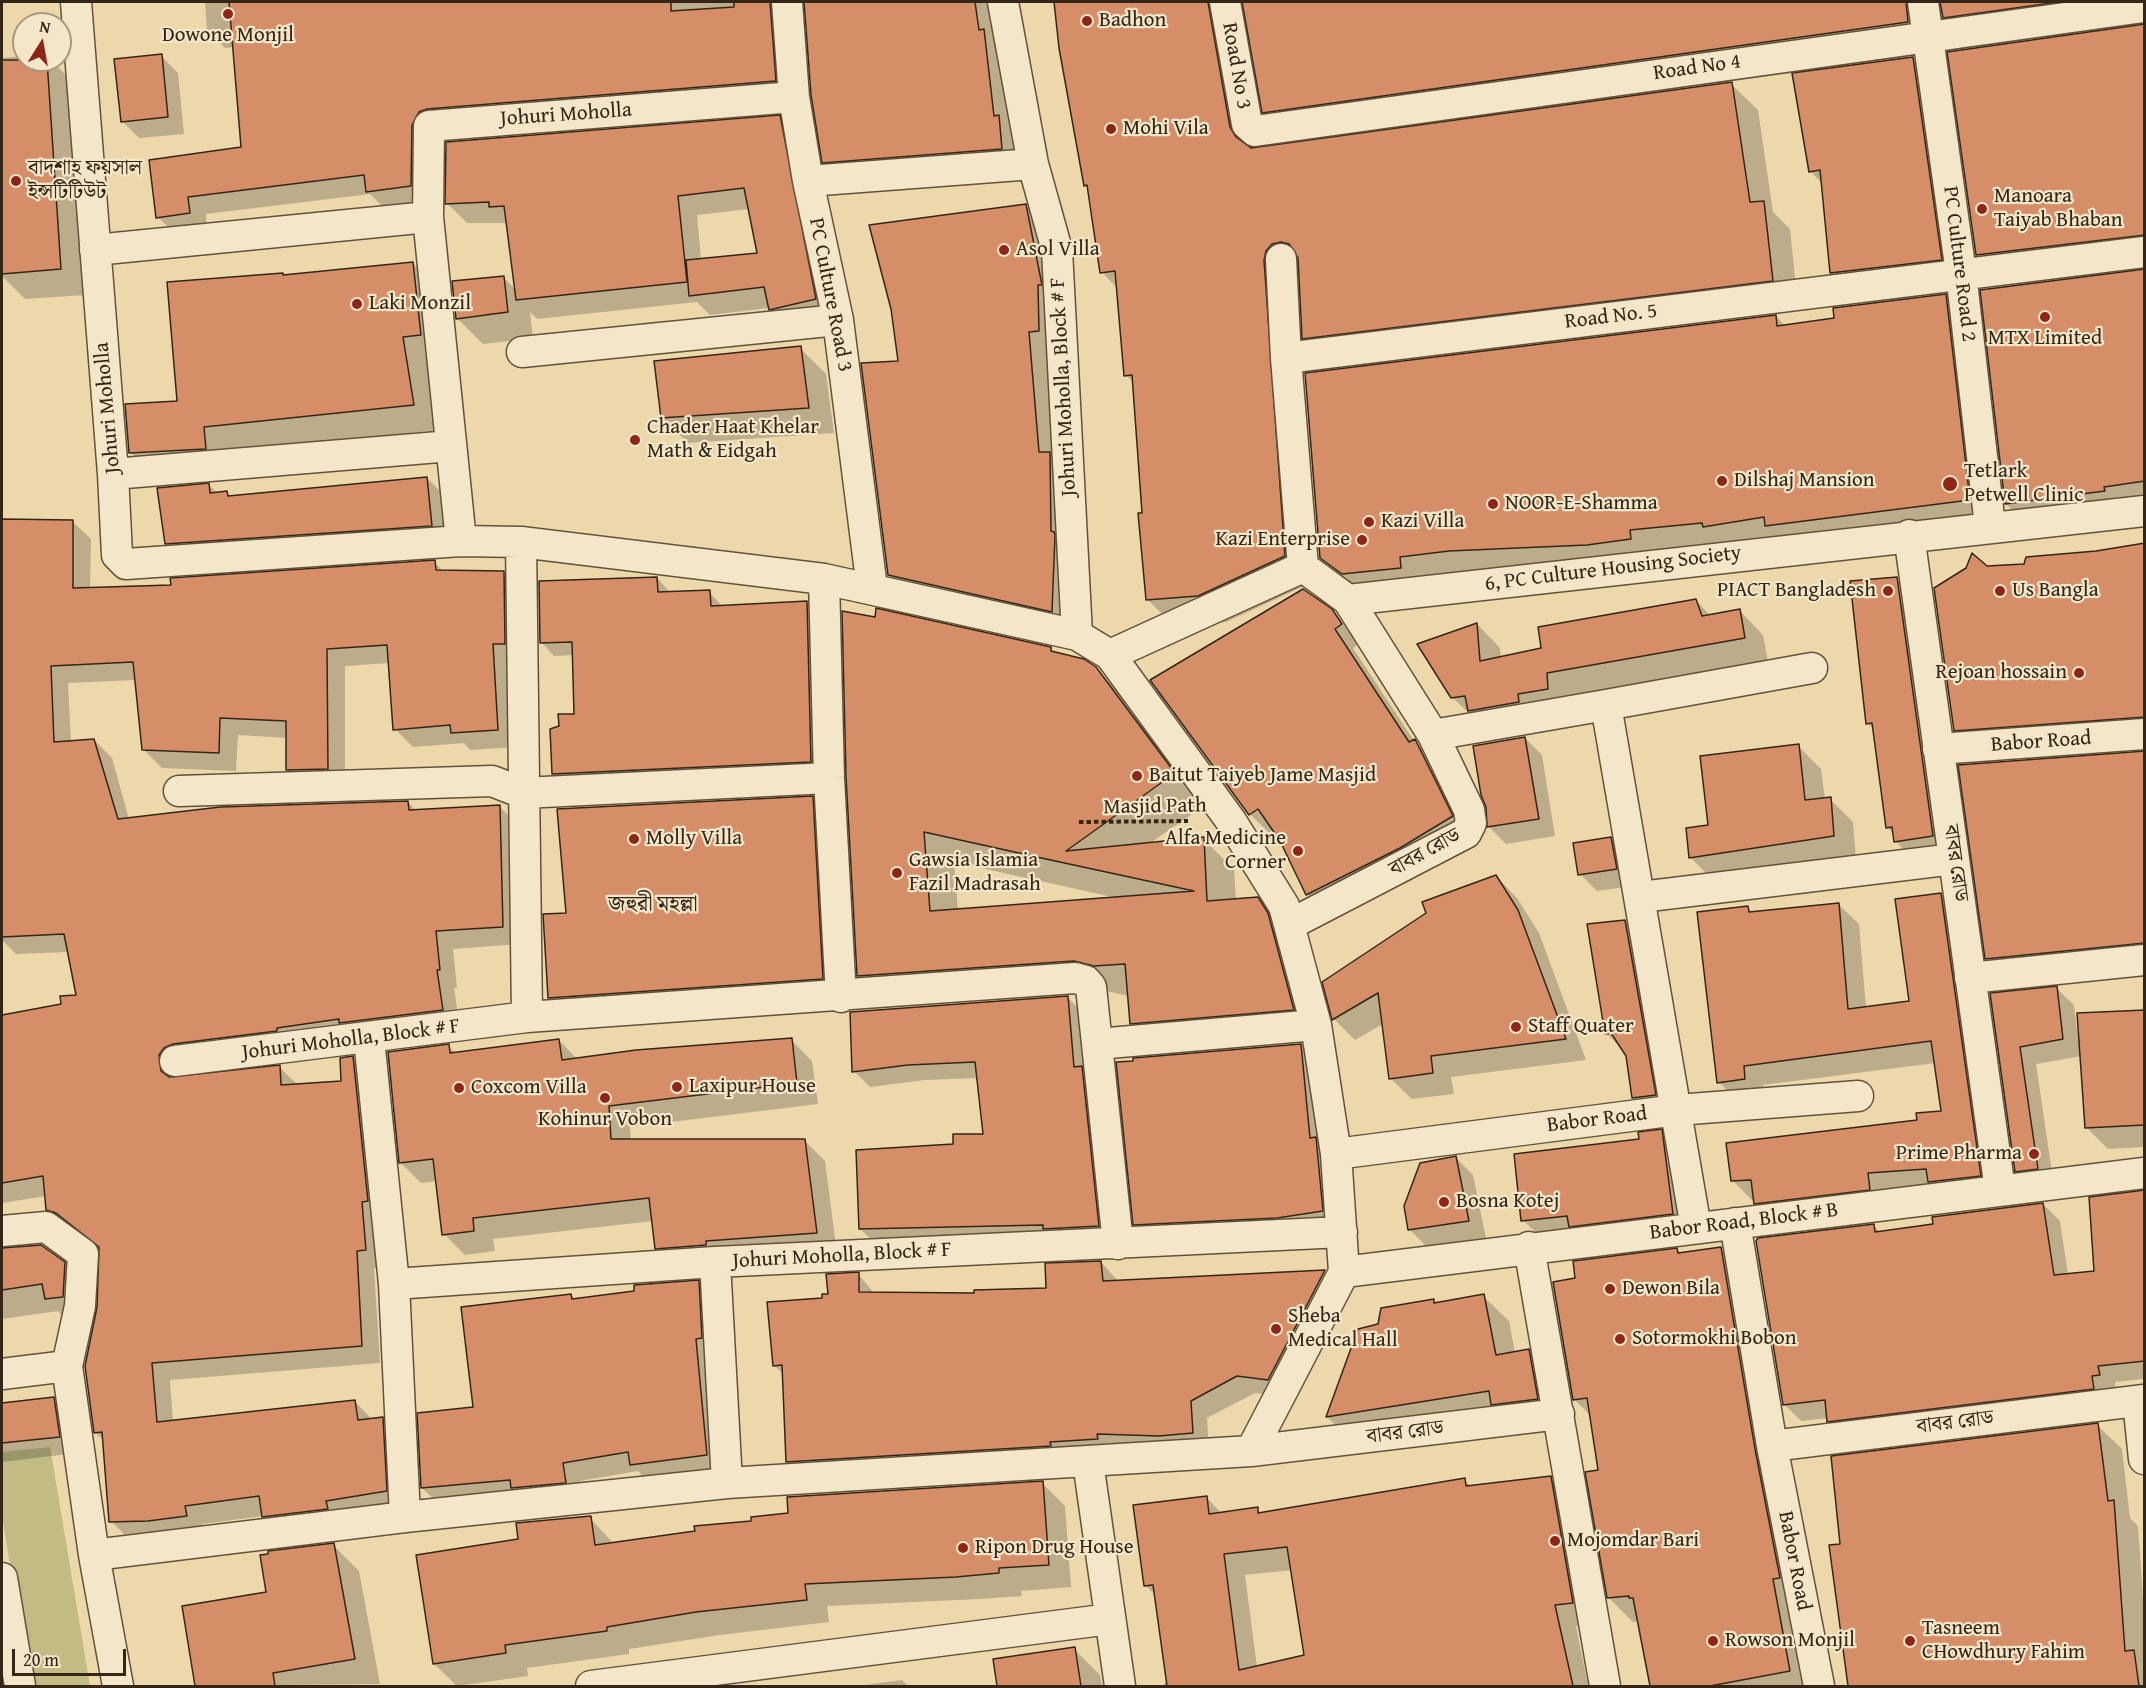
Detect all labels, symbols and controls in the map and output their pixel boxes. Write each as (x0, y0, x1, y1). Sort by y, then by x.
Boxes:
marker: Dowone Monjil (221, 7, 235, 21)
place label: Badhon (1099, 8, 1166, 34)
north arrow (12, 12, 72, 72)
text: N (38, 13, 53, 39)
marker: Badhon (1080, 14, 1094, 28)
street label: Road No 3 (1216, 21, 1256, 111)
place label: Dowone Monjil (162, 23, 294, 49)
street label: Road No 4 (1652, 49, 1742, 87)
street label: Johuri Moholla (499, 98, 633, 132)
place label: Mohi Vila (1123, 116, 1209, 142)
marker: Mohi Vila (1104, 122, 1118, 136)
place label: বাদশাহ ফয়সাল ইন্সটিটিউট (28, 156, 142, 206)
marker: বাদশাহ ফয়সাল ইন্সটিটিউট (9, 174, 23, 188)
place label: Manoara Taiyab Bhaban (1994, 184, 2123, 234)
street label: PC Culture Road 2 (1937, 185, 1981, 343)
marker: Manoara Taiyab Bhaban (1975, 202, 1989, 216)
street label: PC Culture Road 3 (803, 216, 857, 374)
place label: Asol Villa (1016, 237, 1100, 263)
marker: Asol Villa (997, 243, 1011, 257)
street label: Johuri Moholla, Block # F (1046, 277, 1082, 497)
place label: Laki Monzil (369, 291, 471, 317)
marker: Laki Monzil (350, 297, 364, 311)
street label: Road No. 5 (1563, 299, 1659, 335)
marker: MTX Limited (2038, 310, 2052, 324)
place label: MTX Limited (1988, 326, 2102, 352)
street label: Johuri Moholla (90, 341, 126, 475)
place label: Chader Haat Khelar Math & Eidgah (647, 415, 819, 465)
marker: Chader Haat Khelar Math & Eidgah (628, 433, 642, 447)
place label: Tetlark Petwell Clinic (1964, 459, 2084, 509)
place label: Dilshaj Mansion (1734, 468, 1875, 494)
marker: Dilshaj Mansion (1715, 474, 1729, 488)
marker: Tetlark Petwell Clinic (1941, 475, 1959, 493)
place label: NOOR-E-Shamma (1505, 491, 1658, 517)
marker: NOOR-E-Shamma (1486, 497, 1500, 511)
place label: Kazi Villa (1381, 509, 1464, 535)
marker: Kazi Villa (1362, 515, 1376, 529)
place label: Kazi Enterprise (1216, 527, 1350, 553)
marker: Kazi Enterprise (1355, 533, 1369, 547)
street label: 6, PC Culture Housing Society (1483, 541, 1743, 597)
place label: PIACT Bangladesh (1717, 578, 1876, 604)
place label: Us Bangla (2012, 578, 2099, 604)
marker: PIACT Bangladesh (1881, 584, 1895, 598)
marker: Us Bangla (1993, 584, 2007, 598)
place label: Rejoan hossain (1936, 660, 2067, 686)
marker: Rejoan hossain (2072, 666, 2086, 680)
street label: Babor Road (1990, 726, 2092, 758)
place label: Baitut Taiyeb Jame Masjid (1149, 763, 1376, 789)
marker: Baitut Taiyeb Jame Masjid (1130, 769, 1144, 783)
street label: Masjid Path (1103, 794, 1207, 820)
street label: বাবর রোড (1385, 823, 1465, 883)
street label: বাবর রোড (1937, 823, 1973, 903)
place label: Molly Villa (646, 826, 742, 852)
place label: Alfa Medicine Corner (1165, 826, 1286, 876)
marker: Molly Villa (627, 832, 641, 846)
marker: Alfa Medicine Corner (1291, 844, 1305, 858)
place label: Gawsia Islamia Fazil Madrasah (909, 848, 1041, 898)
marker: Gawsia Islamia Fazil Madrasah (890, 866, 904, 880)
district label: জহুরী মহল্লা (608, 892, 698, 918)
street label: Johuri Moholla, Block # F (241, 1014, 461, 1066)
place label: Staff Quater (1528, 1014, 1634, 1040)
marker: Staff Quater (1509, 1020, 1523, 1034)
place label: Laxipur House (689, 1074, 816, 1100)
place label: Coxcom Villa (471, 1075, 587, 1101)
marker: Laxipur House (670, 1080, 684, 1094)
marker: Coxcom Villa (452, 1081, 466, 1095)
marker: Kohinur Vobon (598, 1091, 612, 1105)
street label: Babor Road (1546, 1101, 1648, 1139)
place label: Kohinur Vobon (538, 1107, 672, 1133)
place label: Prime Pharma (1896, 1141, 2022, 1167)
marker: Prime Pharma (2027, 1147, 2041, 1161)
place label: Bosna Kotej (1456, 1189, 1559, 1215)
marker: Bosna Kotej (1437, 1195, 1451, 1209)
street label: Babor Road, Block # B (1648, 1198, 1840, 1246)
street label: Johuri Moholla, Block # F (732, 1238, 952, 1274)
place label: Dewon Bila (1622, 1276, 1720, 1302)
marker: Dewon Bila (1603, 1282, 1617, 1296)
place label: Sheba Medical Hall (1288, 1304, 1398, 1354)
marker: Sheba Medical Hall (1269, 1322, 1283, 1336)
place label: Sotormokhi Bobon (1632, 1326, 1797, 1352)
marker: Sotormokhi Bobon (1613, 1332, 1627, 1346)
street label: বাবর রোড (1915, 1406, 1995, 1440)
street label: বাবর রোড (1365, 1416, 1445, 1450)
street label: Babor Road (1772, 1509, 1816, 1613)
place label: Mojomdar Bari (1567, 1528, 1699, 1554)
marker: Mojomdar Bari (1548, 1534, 1562, 1548)
place label: Ripon Drug House (975, 1535, 1133, 1561)
marker: Ripon Drug House (956, 1541, 970, 1555)
place label: Tasneem CHowdhury Fahim (1922, 1616, 2085, 1666)
place label: Rowson Monjil (1725, 1628, 1855, 1654)
marker: Rowson Monjil (1706, 1634, 1720, 1648)
marker: Tasneem CHowdhury Fahim (1903, 1634, 1917, 1648)
scale bar (15, 1637, 129, 1675)
text: 20 m (23, 1646, 59, 1673)

